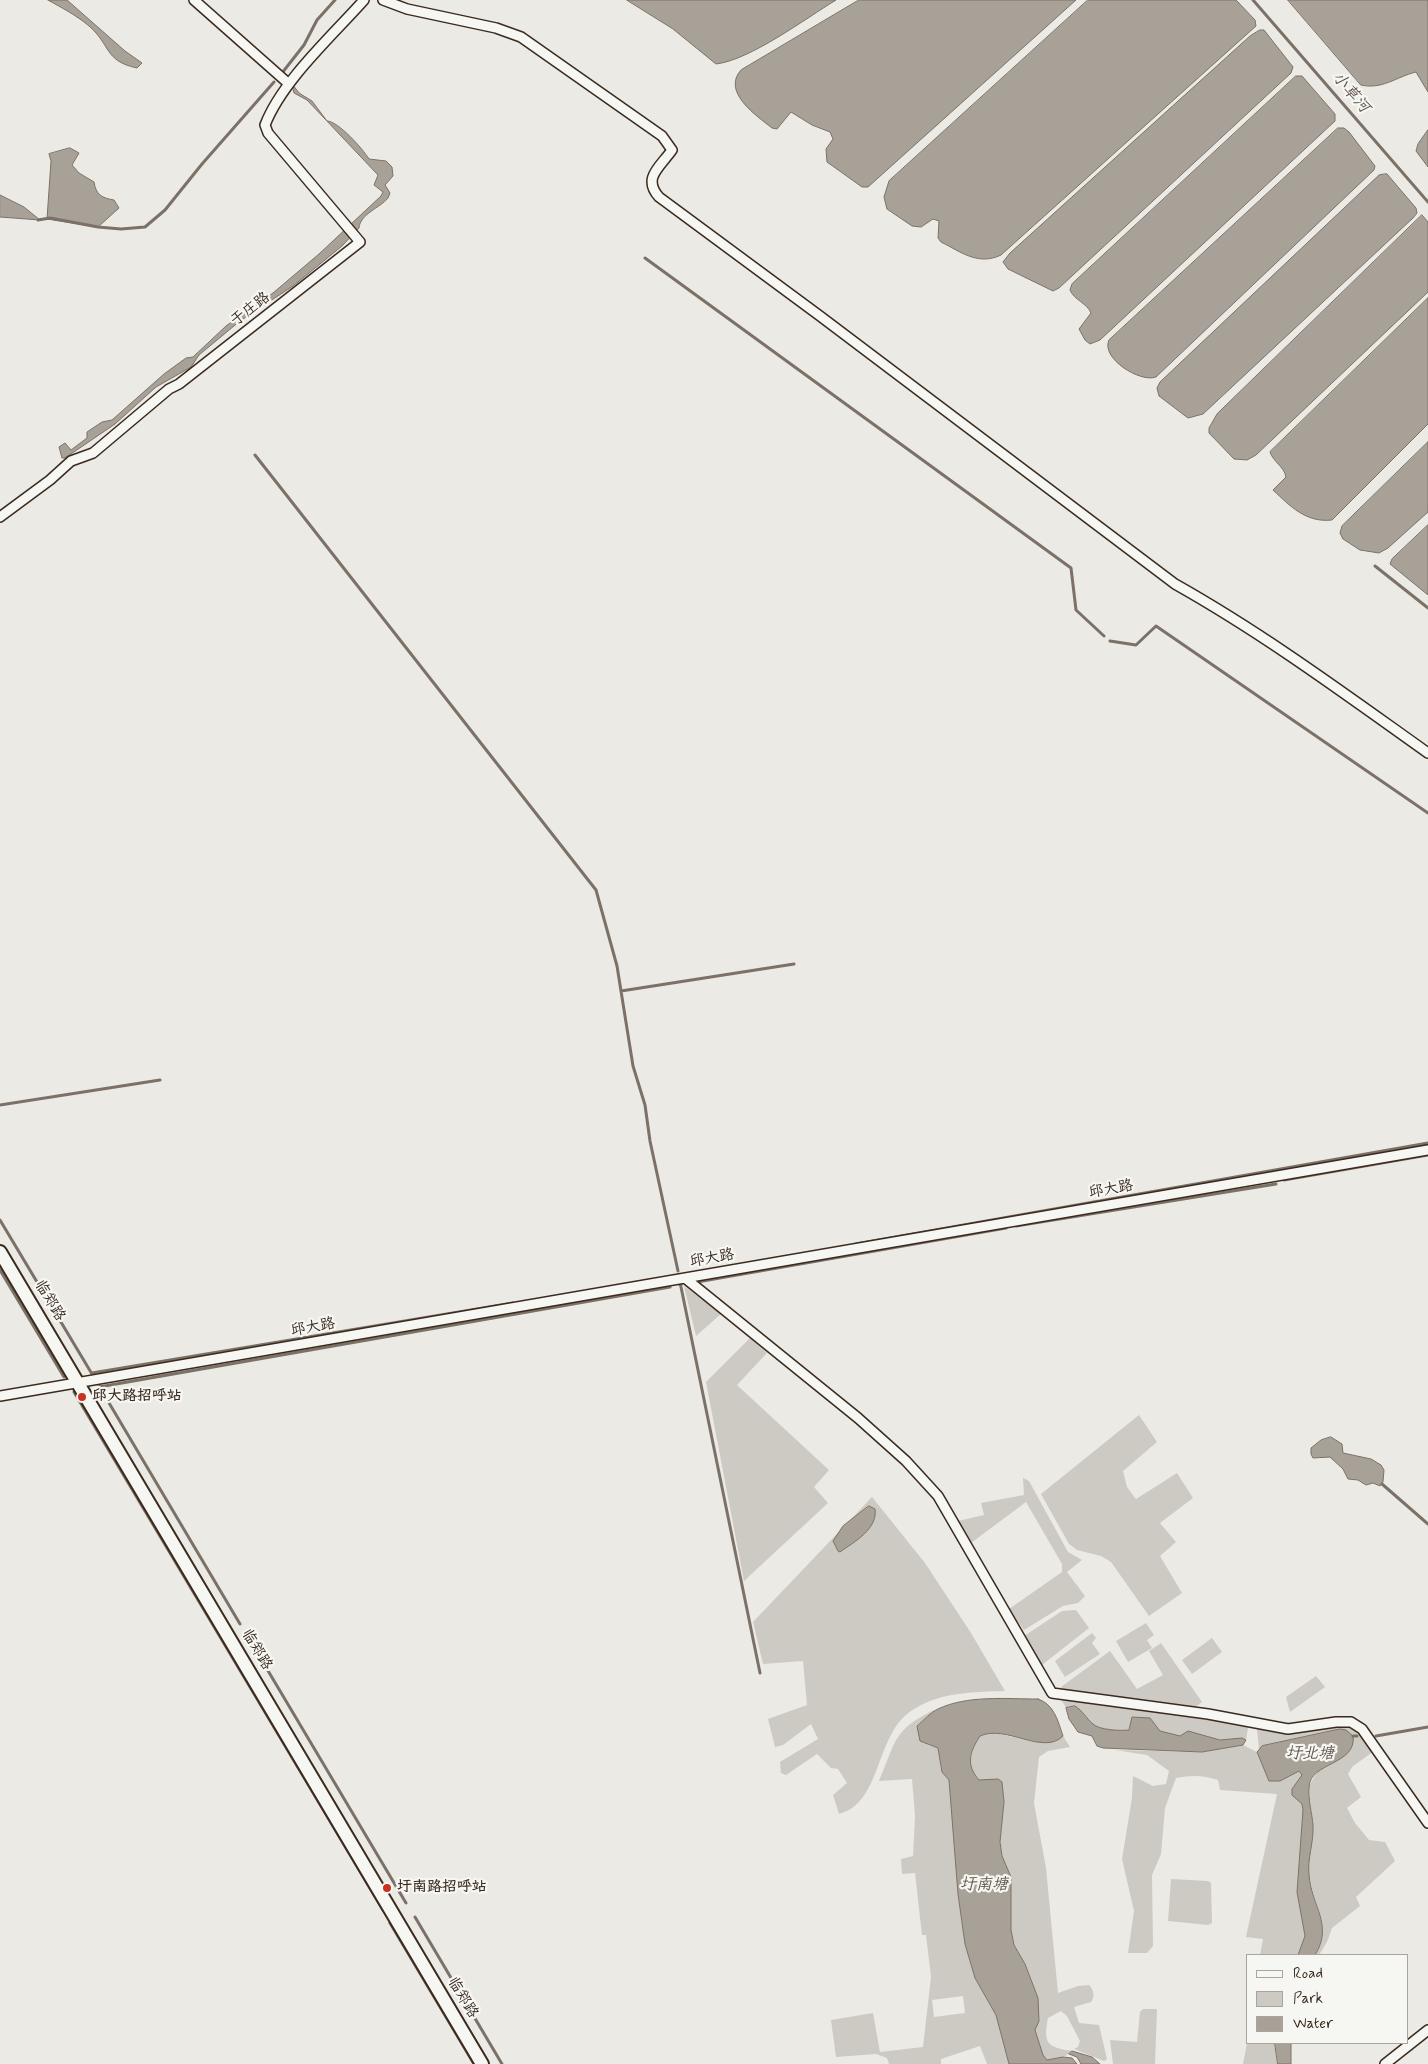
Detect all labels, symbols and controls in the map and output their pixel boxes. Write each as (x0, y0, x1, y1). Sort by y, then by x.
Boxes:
water label: 小草河 (1327, 69, 1373, 117)
street label: 于庄路 (228, 289, 274, 331)
street label: 邱大路 (1087, 1177, 1135, 1203)
street label: 邱大路 (688, 1246, 736, 1272)
street label: 临郑路 (30, 1277, 68, 1325)
street label: 邱大路 (289, 1315, 337, 1341)
place label: 邱大路招呼站 (92, 1388, 182, 1406)
marker: 邱大路招呼站 (76, 1391, 88, 1403)
street label: 临郑路 (237, 1626, 275, 1674)
water label: 圩北塘 (1286, 1745, 1334, 1765)
water label: 圩南塘 (960, 1876, 1008, 1896)
place label: 圩南路招呼站 (397, 1879, 487, 1897)
marker: 圩南路招呼站 (381, 1882, 393, 1894)
legend (1246, 1954, 1408, 2044)
text: Road (1293, 1964, 1323, 1984)
street label: 临郑路 (443, 1974, 481, 2022)
text: Park (1293, 1989, 1323, 2009)
text: Water (1293, 2014, 1333, 2034)

